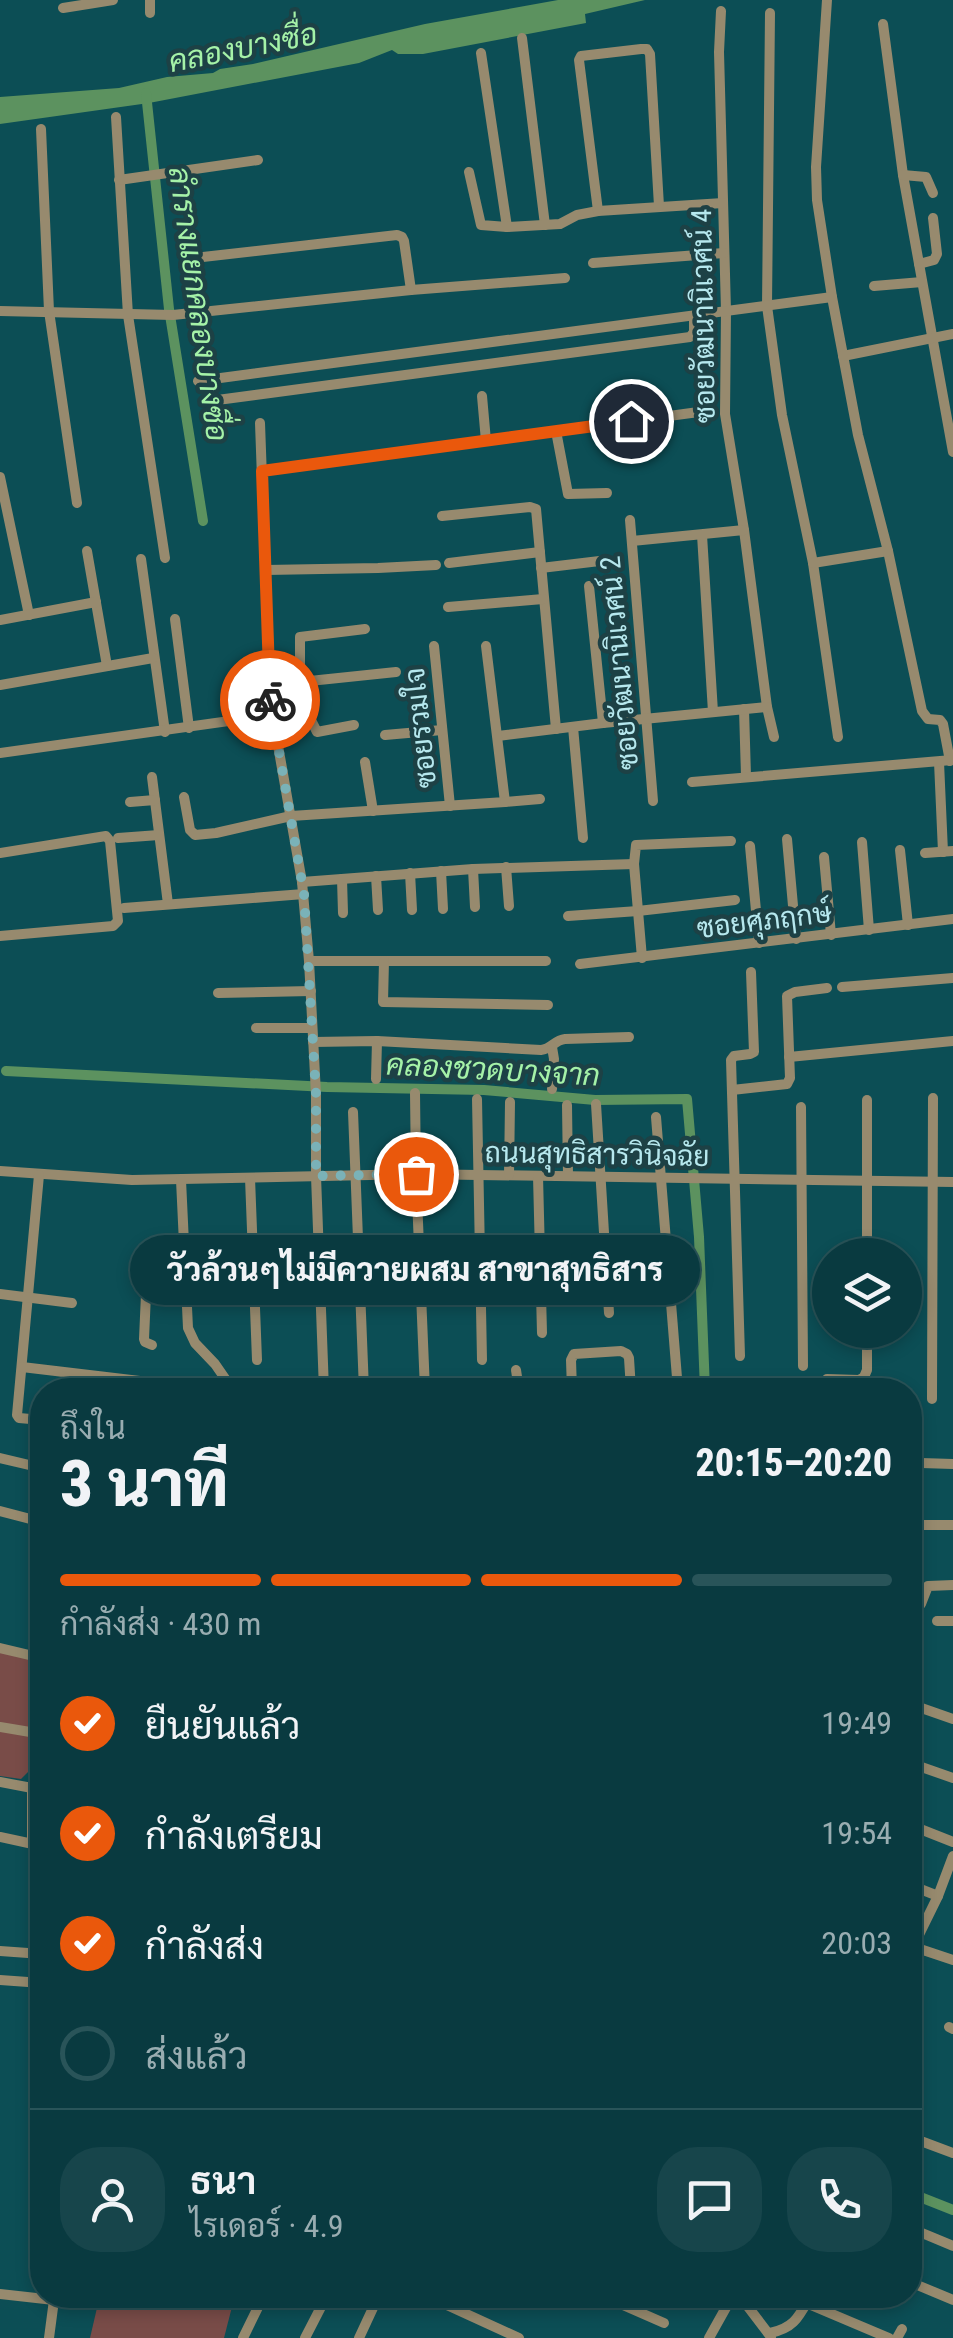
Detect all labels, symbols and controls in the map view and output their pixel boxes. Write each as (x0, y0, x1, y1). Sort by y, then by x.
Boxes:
water label: คลองบางซื่อ (164, 8, 320, 79)
water label: ลำรางแยกคลองบางซื่อ (162, 163, 243, 443)
street label: ซอยวัฒนานิเวศน์ 4 (682, 208, 722, 424)
pin (589, 379, 674, 464)
icon: home (604, 394, 659, 449)
street label: ซอยวัฒนานิเวศน์ 2 (591, 555, 645, 772)
courier (220, 650, 320, 750)
street label: ซอยรวมใจ (395, 666, 443, 790)
icon: bike (243, 673, 298, 728)
street label: ซอยศุภฤกษ์ (695, 893, 835, 948)
water label: คลองชวดบางจาก (385, 1046, 601, 1093)
pin (374, 1132, 459, 1217)
street label: ถนนสุทธิสารวินิจฉัย (484, 1134, 710, 1176)
icon: bag (389, 1147, 444, 1202)
callout: วัวล้วนๆไม่มีควายผสม สาขาสุทธิสาร (131, 1234, 701, 1304)
map controls (812, 1238, 922, 1348)
button: layers (812, 1238, 922, 1348)
text: วัวล้วนๆไม่มีควายผสม สาขาสุทธิสาร (167, 1251, 663, 1289)
text: ถึงใน (60, 1409, 126, 1447)
text: 20:15–20:20 (695, 1441, 892, 1485)
text: 3 นาที (60, 1446, 229, 1522)
text: กำลังส่ง · 430 m (60, 1605, 261, 1643)
icon: check (60, 1696, 115, 1751)
text: ยืนยันแล้ว (145, 1704, 300, 1748)
text: 19:49 (821, 1704, 892, 1742)
icon: check (60, 1806, 115, 1861)
text: กำลังเตรียม (145, 1814, 323, 1858)
text: 19:54 (821, 1814, 892, 1852)
icon: check (60, 1916, 115, 1971)
text: กำลังส่ง (145, 1924, 264, 1968)
text: 20:03 (821, 1924, 892, 1962)
text: ส่งแล้ว (145, 2034, 248, 2078)
button: person (60, 2147, 165, 2252)
button: chat (657, 2147, 762, 2252)
button: phone (787, 2147, 892, 2252)
text: ธนา (190, 2159, 256, 2203)
text: ไรเดอร์ · 4.9 (190, 2207, 344, 2245)

